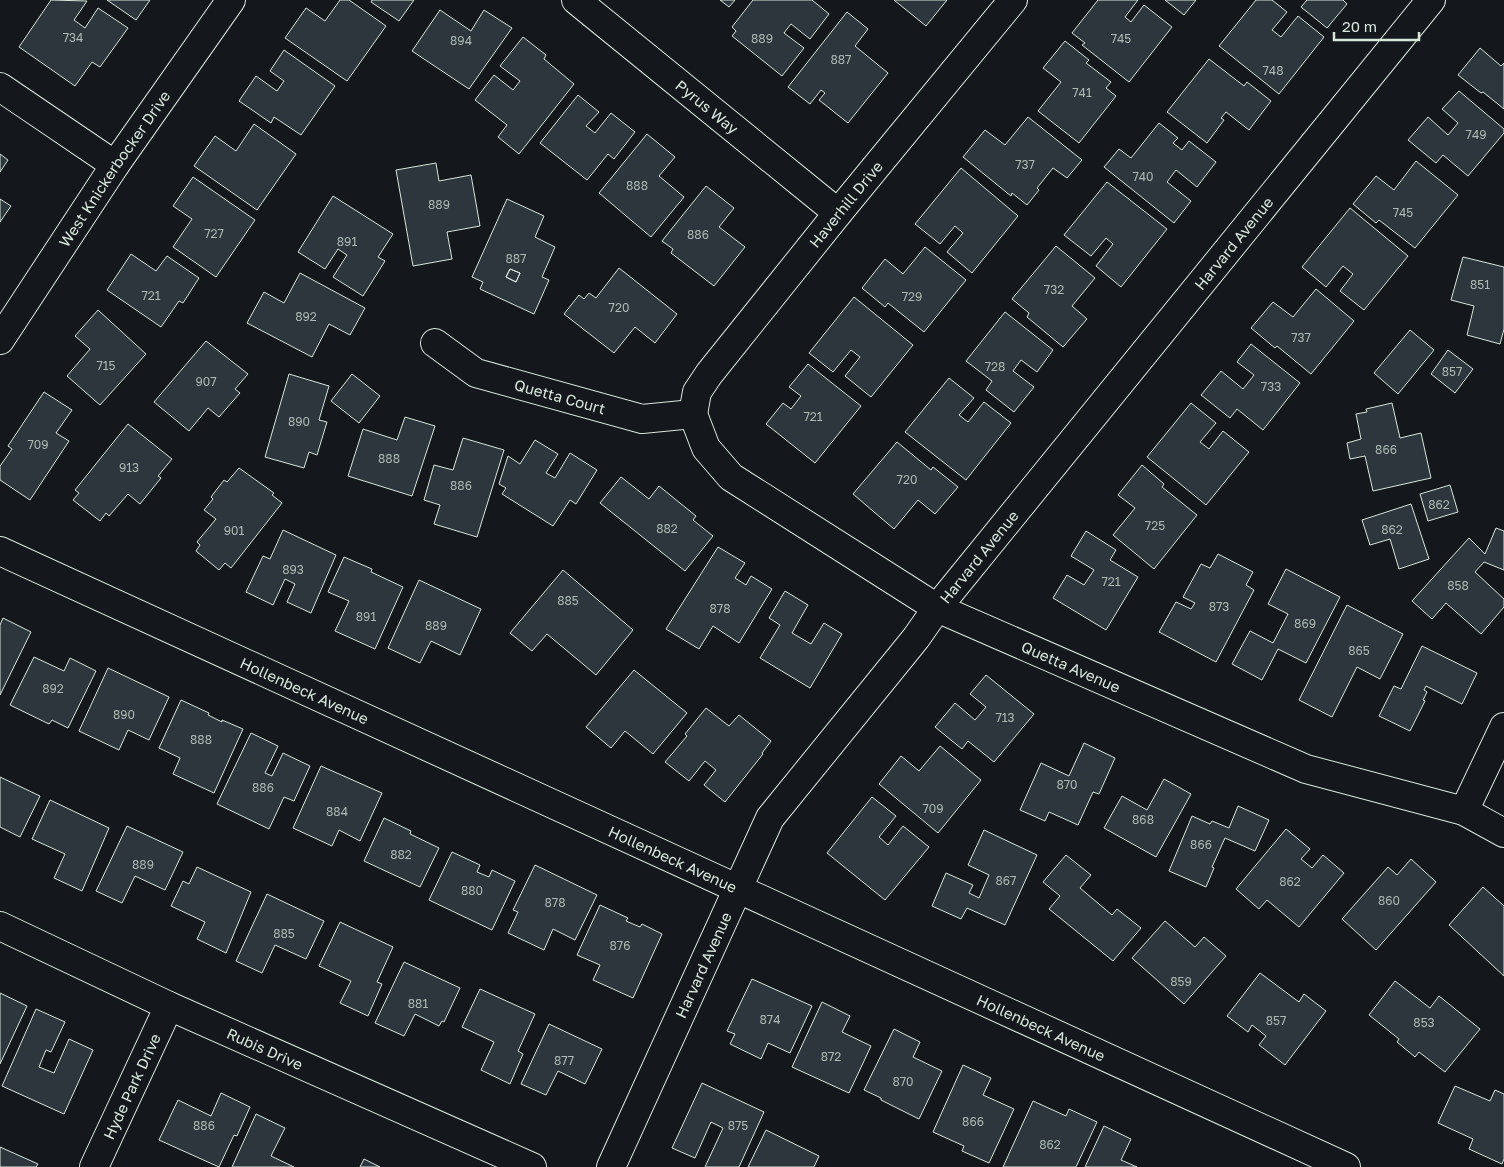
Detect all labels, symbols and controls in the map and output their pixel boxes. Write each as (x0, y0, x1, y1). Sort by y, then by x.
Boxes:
scale bar (1334, 10, 1419, 42)
text: 20 m (1342, 17, 1377, 35)
house number: 734 (63, 30, 83, 45)
house number: 889 (751, 31, 773, 46)
house number: 745 (1111, 31, 1131, 46)
house number: 894 (450, 33, 472, 48)
house number: 887 (830, 52, 852, 67)
house number: 748 (1262, 63, 1284, 78)
street label: Pyrus Way (672, 76, 743, 138)
house number: 741 (1072, 85, 1092, 100)
street label: West Knickerbocker Drive (55, 87, 174, 250)
house number: 749 (1466, 127, 1486, 142)
street label: Haverhill Drive (805, 157, 886, 251)
house number: 737 (1015, 157, 1035, 172)
house number: 740 (1132, 169, 1154, 184)
house number: 888 (626, 178, 648, 193)
street label: Harvard Avenue (1190, 193, 1277, 293)
house number: 889 (428, 197, 450, 212)
house number: 745 (1393, 205, 1413, 220)
house number: 727 (204, 226, 224, 241)
house number: 886 (687, 227, 709, 242)
house number: 891 (337, 234, 357, 249)
house number: 887 (505, 251, 527, 266)
house number: 851 (1470, 277, 1490, 292)
house number: 732 (1044, 282, 1064, 297)
house number: 721 (141, 288, 161, 303)
house number: 729 (902, 289, 922, 304)
house number: 720 (609, 300, 629, 315)
house number: 892 (295, 309, 317, 324)
house number: 737 (1291, 330, 1311, 345)
house number: 715 (96, 358, 116, 373)
house number: 728 (985, 359, 1005, 374)
house number: 857 (1442, 364, 1462, 379)
house number: 907 (195, 374, 217, 389)
street label: Quetta Court (513, 375, 607, 417)
house number: 733 (1261, 379, 1281, 394)
house number: 721 (803, 409, 823, 424)
house number: 890 (288, 414, 310, 429)
house number: 709 (27, 437, 49, 452)
house number: 866 (1375, 442, 1397, 457)
house number: 888 (378, 451, 400, 466)
house number: 913 (119, 460, 139, 475)
house number: 720 (897, 472, 917, 487)
house number: 886 (450, 478, 472, 493)
house number: 862 (1428, 497, 1450, 512)
street label: Harvard Avenue (936, 506, 1022, 607)
house number: 725 (1145, 518, 1165, 533)
house number: 882 (656, 521, 678, 536)
house number: 862 (1381, 522, 1403, 537)
house number: 901 (224, 523, 244, 538)
house number: 893 (282, 562, 304, 577)
house number: 721 (1101, 574, 1121, 589)
house number: 858 (1447, 578, 1469, 593)
house number: 885 (557, 593, 579, 608)
house number: 873 (1209, 599, 1229, 614)
house number: 878 (709, 601, 731, 616)
house number: 891 (356, 609, 376, 624)
house number: 869 (1294, 616, 1316, 631)
house number: 889 (425, 618, 447, 633)
street label: Quetta Avenue (1019, 637, 1123, 696)
house number: 865 (1348, 643, 1370, 658)
street label: Hollenbeck Avenue (238, 653, 372, 728)
house number: 892 (42, 681, 64, 696)
house number: 890 (113, 707, 135, 722)
house number: 713 (995, 710, 1015, 725)
house number: 888 (190, 732, 212, 747)
house number: 870 (1056, 777, 1078, 792)
house number: 886 (252, 780, 274, 795)
house number: 709 (922, 801, 944, 816)
house number: 884 (326, 804, 348, 819)
house number: 868 (1132, 812, 1154, 827)
street label: Hollenbeck Avenue (606, 822, 740, 896)
house number: 866 (1190, 837, 1212, 852)
house number: 882 (390, 847, 412, 862)
house number: 889 (132, 857, 154, 872)
house number: 867 (996, 873, 1016, 888)
house number: 862 (1279, 874, 1301, 889)
house number: 880 (461, 883, 483, 898)
house number: 860 (1378, 893, 1400, 908)
house number: 878 (544, 895, 566, 910)
street label: Harvard Avenue (671, 909, 735, 1021)
house number: 885 (273, 926, 295, 941)
house number: 876 (610, 938, 630, 953)
house number: 859 (1170, 974, 1192, 989)
street label: Hollenbeck Avenue (974, 990, 1108, 1065)
house number: 881 (408, 996, 428, 1011)
house number: 874 (759, 1012, 781, 1027)
house number: 857 (1266, 1013, 1286, 1028)
house number: 853 (1413, 1015, 1435, 1030)
street label: Rubis Drive (224, 1024, 306, 1073)
street label: Hyde Park Drive (99, 1030, 164, 1142)
house number: 872 (821, 1049, 841, 1064)
house number: 877 (554, 1053, 574, 1068)
house number: 870 (892, 1074, 914, 1089)
house number: 866 (962, 1114, 984, 1129)
house number: 886 (193, 1118, 215, 1133)
house number: 875 (728, 1118, 748, 1133)
house number: 862 (1039, 1137, 1061, 1152)

